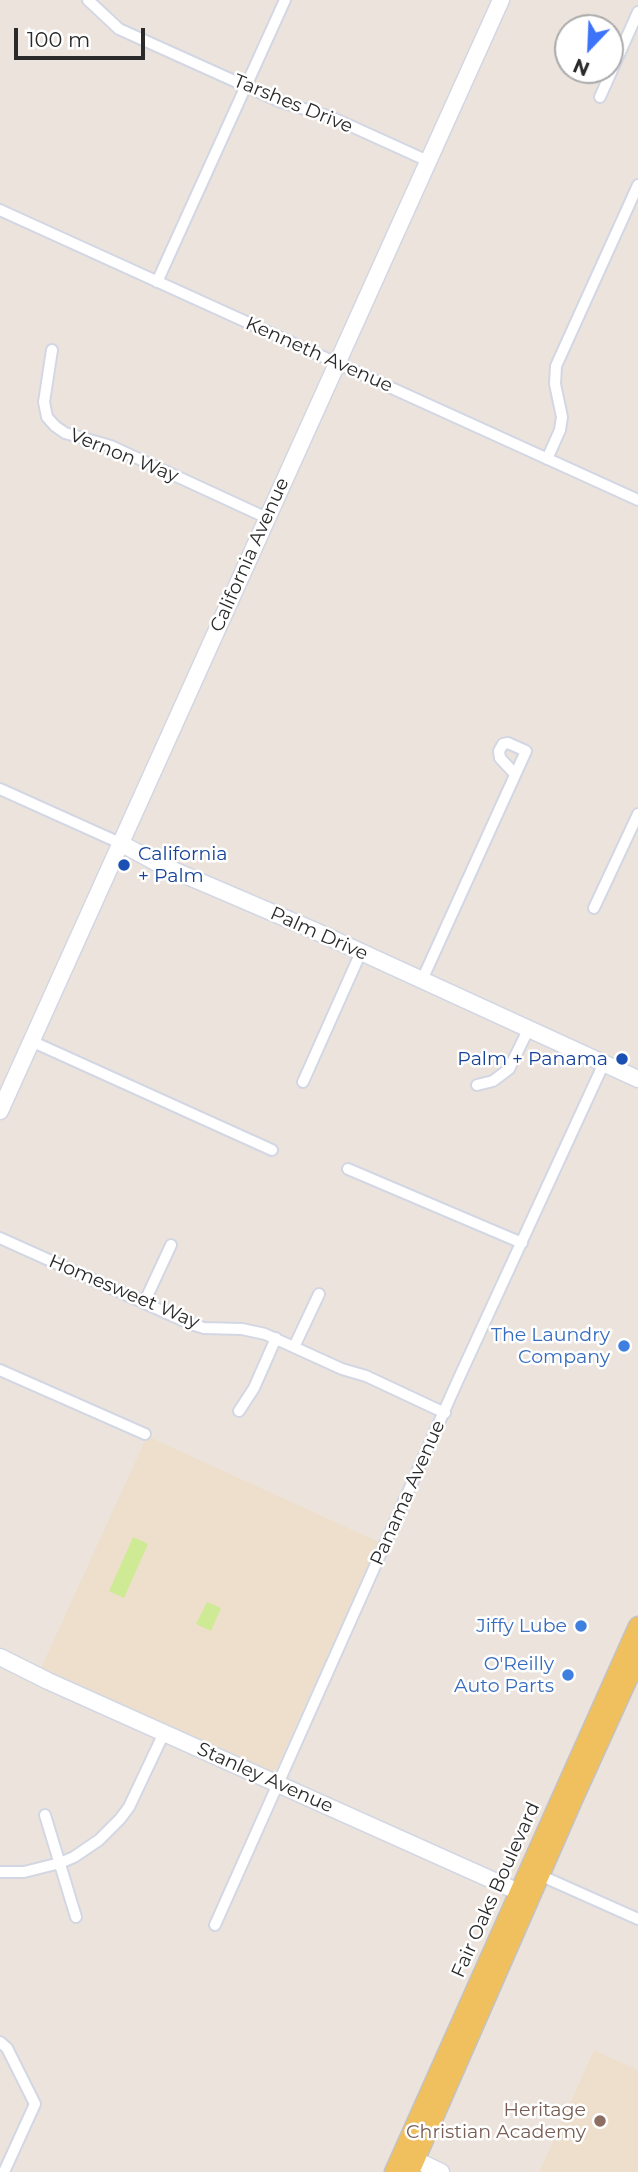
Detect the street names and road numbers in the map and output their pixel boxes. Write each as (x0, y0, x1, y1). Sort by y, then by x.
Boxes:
street label: Tarshes Drive (230, 70, 356, 138)
street label: Kenneth Avenue (242, 312, 396, 398)
street label: Vernon Way (66, 424, 182, 488)
street label: California Avenue (206, 474, 294, 636)
street label: Palm Drive (267, 902, 371, 966)
street label: Homesweet Way (45, 1250, 203, 1334)
street label: Panama Avenue (366, 1417, 450, 1569)
street label: Stanley Avenue (193, 1738, 337, 1818)
street label: Fair Oaks Boulevard (447, 1799, 545, 1981)

